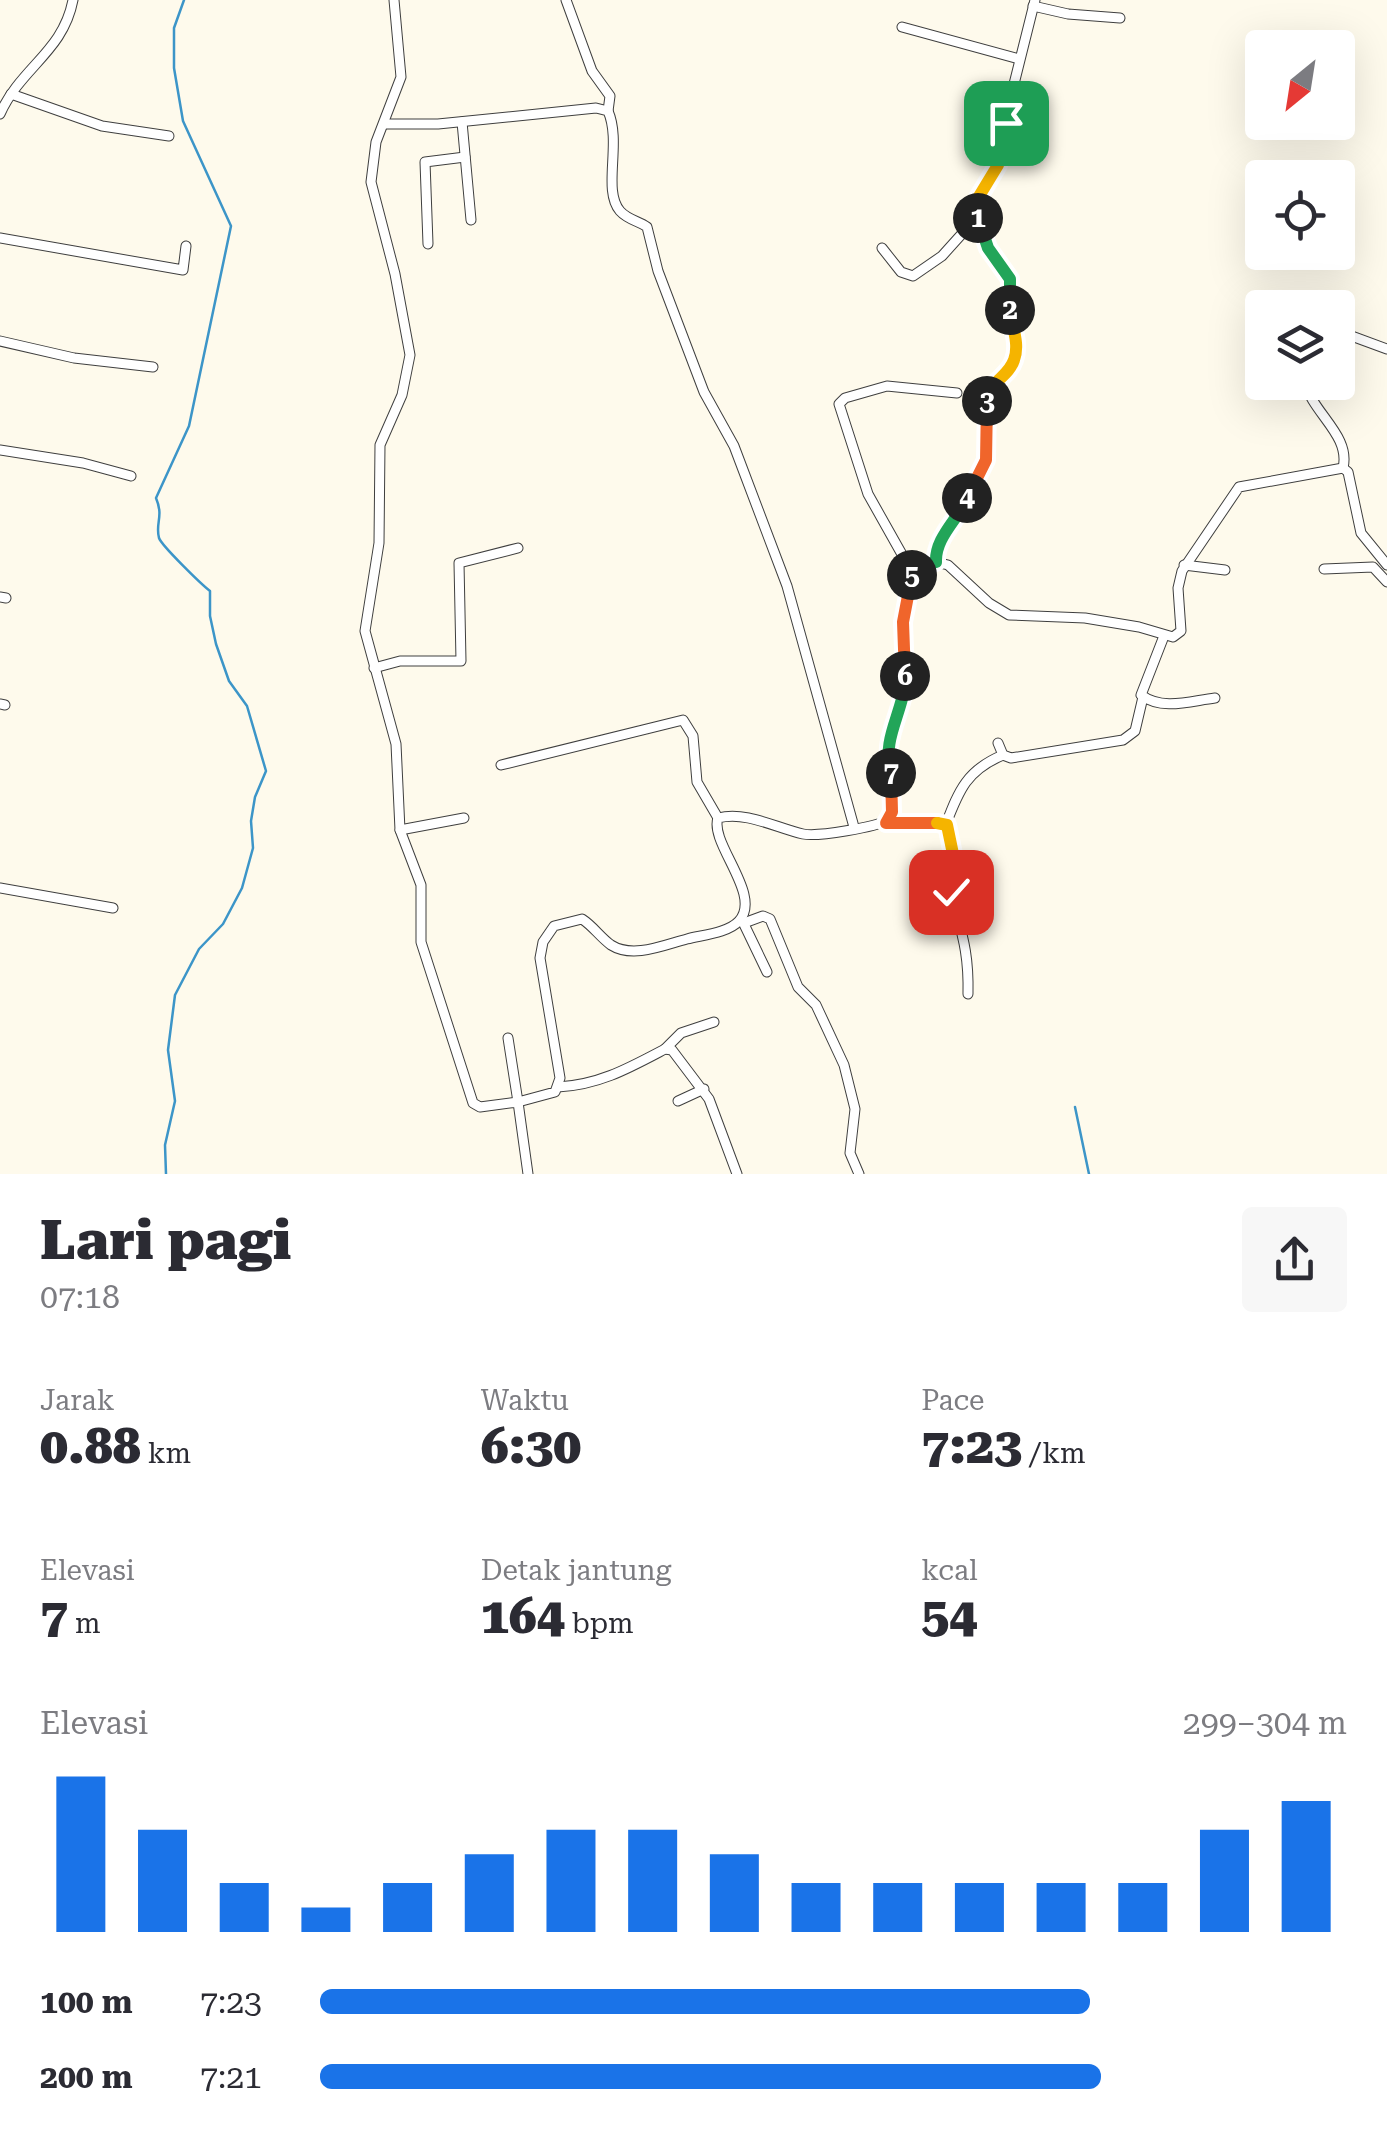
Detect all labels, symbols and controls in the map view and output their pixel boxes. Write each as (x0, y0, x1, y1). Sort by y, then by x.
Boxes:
north arrow (1245, 30, 1355, 140)
map controls (1245, 30, 1355, 400)
pin (964, 81, 1049, 166)
icon: arrive (979, 96, 1034, 151)
button: locate (1245, 160, 1355, 270)
pin: 1 (953, 193, 1003, 243)
text: 1 (970, 201, 986, 234)
pin: 2 (985, 285, 1035, 335)
button: layers (1245, 290, 1355, 400)
text: 2 (1002, 293, 1018, 326)
pin: 3 (962, 376, 1012, 426)
text: 3 (979, 384, 995, 417)
pin: 4 (942, 473, 992, 523)
text: 4 (959, 481, 975, 514)
pin: 5 (887, 550, 937, 600)
text: 5 (904, 558, 920, 591)
pin: 6 (880, 651, 930, 701)
text: 6 (897, 659, 913, 692)
pin: 7 (866, 748, 916, 798)
text: 7 (883, 756, 899, 789)
pin (909, 850, 994, 935)
icon: check (924, 865, 979, 920)
button: share (1242, 1207, 1347, 1312)
text: Lari pagi (40, 1208, 291, 1272)
text: 07:18 (40, 1278, 120, 1316)
text: Jarak (40, 1384, 114, 1417)
text: Waktu (481, 1384, 569, 1417)
text: Pace (921, 1384, 985, 1417)
text: 0.88 (40, 1417, 141, 1475)
text: 6:30 (481, 1417, 581, 1475)
text: 7:23 (921, 1417, 1022, 1475)
text: km (141, 1437, 191, 1470)
text: /km (1022, 1437, 1085, 1470)
text: Elevasi (40, 1554, 135, 1587)
text: Detak jantung (481, 1554, 671, 1587)
text: kcal (921, 1554, 978, 1587)
text: 7 (40, 1587, 68, 1645)
text: 164 (481, 1587, 565, 1645)
text: 54 (921, 1587, 977, 1645)
text: m (68, 1607, 101, 1640)
text: bpm (565, 1607, 634, 1640)
text: Elevasi (40, 1704, 148, 1742)
text: 299–304 m (1183, 1704, 1347, 1742)
text: 100 m (40, 1983, 133, 2021)
text: 7:23 (200, 1983, 262, 2021)
text: 200 m (40, 2058, 133, 2096)
text: 7:21 (200, 2058, 262, 2096)

